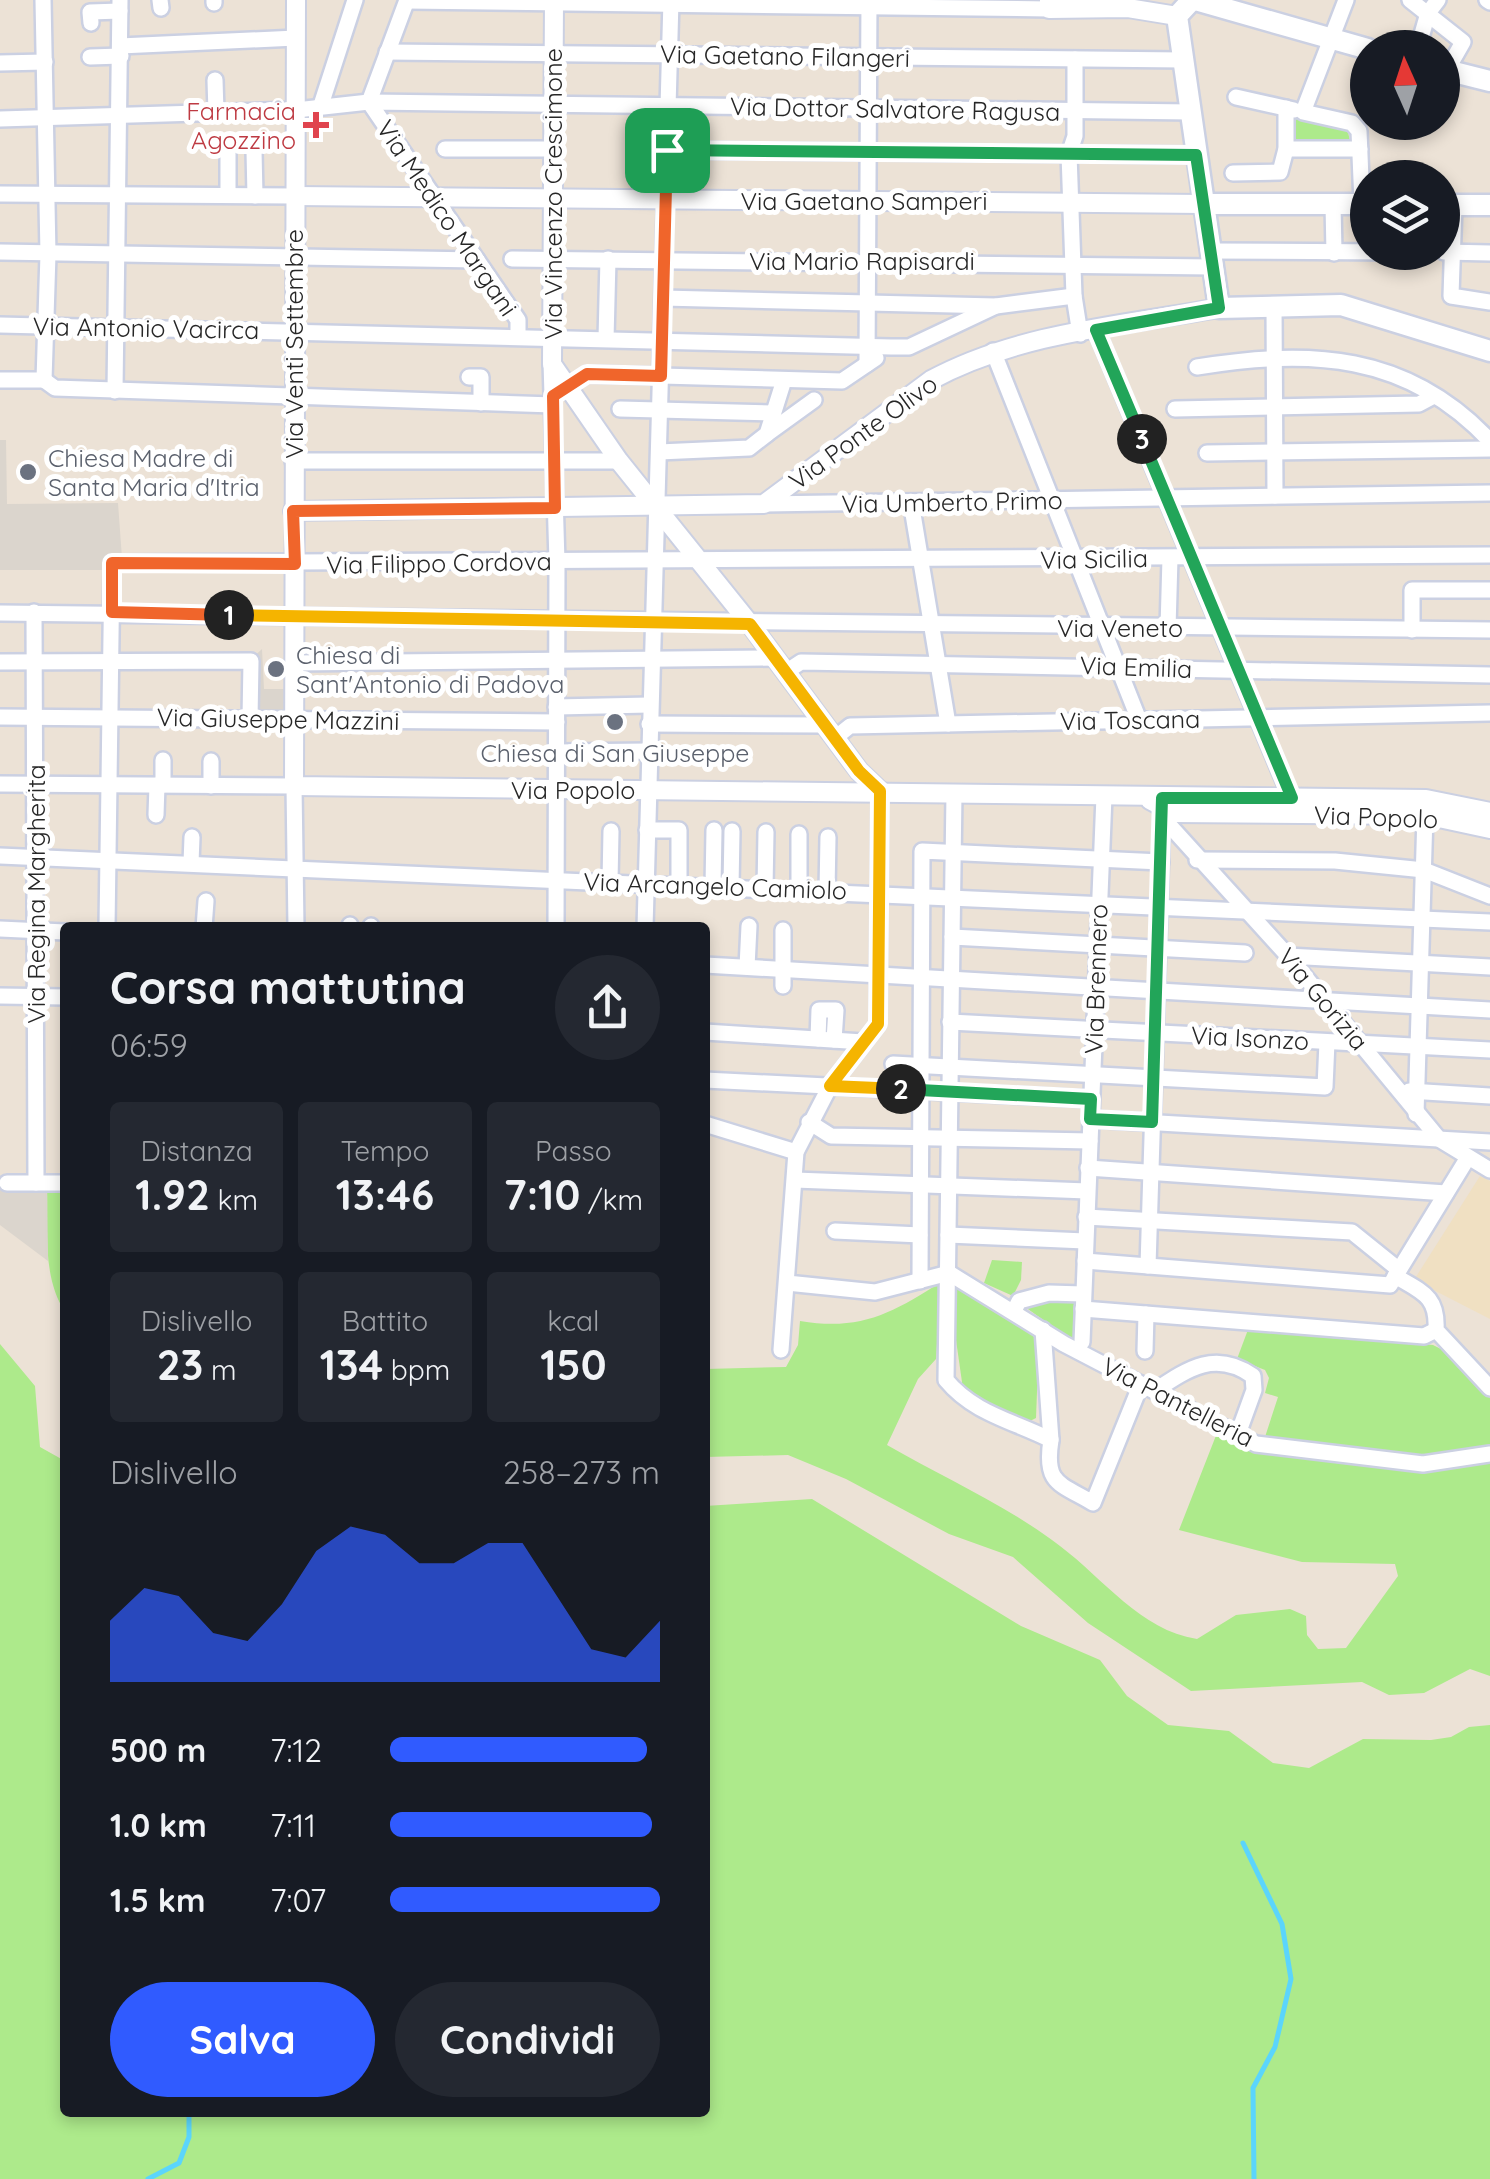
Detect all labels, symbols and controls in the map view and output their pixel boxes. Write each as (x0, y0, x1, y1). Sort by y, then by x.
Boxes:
north arrow (1350, 30, 1460, 140)
map controls (1350, 30, 1460, 270)
street label: Via Gaetano Filangeri (660, 38, 910, 73)
street label: Via Vincenzo Crescimone (537, 48, 568, 340)
street label: Via Dottor Salvatore Ragusa (730, 90, 1060, 127)
place label: Farmacia Agozzino (186, 95, 296, 155)
pin (625, 108, 710, 193)
marker: Farmacia Agozzino (305, 114, 327, 136)
street label: Via Medico Margani (370, 114, 524, 322)
icon: arrive (640, 123, 695, 178)
button: layers (1350, 160, 1460, 270)
street label: Via Gaetano Samperi (740, 185, 988, 216)
street label: Via Venti Settembre (278, 229, 309, 459)
street label: Via Mario Rapisardi (749, 245, 975, 276)
street label: Via Antonio Vacirca (32, 310, 260, 345)
street label: Via Ponte Olivo (782, 367, 943, 496)
pin: 3 (1117, 414, 1167, 464)
text: 3 (1134, 421, 1150, 456)
place label: Chiesa Madre di Santa Maria d'Itria (48, 442, 260, 502)
marker: Chiesa Madre di Santa Maria d'Itria (17, 461, 39, 483)
street label: Via Umberto Primo (841, 484, 1063, 519)
street label: Via Sicilia (1040, 542, 1148, 575)
street label: Via Filippo Cordova (326, 545, 552, 580)
pin: 1 (204, 590, 254, 640)
text: 1 (224, 597, 234, 632)
street label: Via Veneto (1057, 612, 1183, 643)
place label: Chiesa di Sant'Antonio di Padova (296, 639, 564, 699)
street label: Via Emilia (1079, 649, 1193, 684)
marker: Chiesa di Sant'Antonio di Padova (265, 658, 287, 680)
street label: Via Giuseppe Mazzini (156, 701, 400, 736)
street label: Via Toscana (1059, 703, 1201, 736)
marker: Chiesa di San Giuseppe (604, 711, 626, 733)
place label: Chiesa di San Giuseppe (481, 737, 749, 768)
street label: Via Regina Margherita (20, 764, 51, 1024)
street label: Via Popolo (511, 774, 635, 805)
street label: Via Popolo (1313, 799, 1439, 834)
street label: Via Arcangelo Camiolo (583, 865, 847, 906)
street label: Via Brennero (1077, 903, 1114, 1055)
street label: Via Gorizia (1272, 941, 1375, 1056)
button: share (555, 955, 660, 1060)
text: Corsa mattutina (110, 959, 466, 1015)
street label: Via Isonzo (1190, 1019, 1310, 1056)
text: 06:59 (110, 1025, 188, 1065)
pin: 2 (876, 1064, 926, 1114)
text: 2 (893, 1071, 909, 1106)
text: Distanza (141, 1133, 253, 1168)
text: Tempo (341, 1133, 429, 1168)
text: Passo (535, 1133, 612, 1168)
text: 1.92 (135, 1168, 210, 1221)
text: 13:46 (336, 1168, 434, 1221)
text: 7:10 (504, 1168, 580, 1221)
text: km (210, 1182, 258, 1217)
text: /km (580, 1182, 643, 1217)
text: Dislivello (141, 1303, 253, 1338)
text: Battito (342, 1303, 428, 1338)
text: kcal (547, 1303, 599, 1338)
text: 23 (157, 1338, 203, 1391)
text: 134 (320, 1338, 383, 1391)
text: 150 (540, 1338, 606, 1391)
street label: Via Pantelleria (1097, 1350, 1259, 1453)
text: m (203, 1352, 236, 1387)
text: bpm (383, 1352, 450, 1387)
text: Dislivello (110, 1452, 238, 1492)
text: 258–273 m (503, 1452, 660, 1492)
text: 500 m (110, 1730, 206, 1770)
text: 7:12 (270, 1730, 322, 1770)
text: 1.0 km (110, 1805, 207, 1845)
text: 7:11 (270, 1805, 316, 1845)
text: 1.5 km (110, 1880, 206, 1920)
text: 7:07 (270, 1880, 326, 1920)
button: Salva (110, 1982, 375, 2097)
button: Condividi (395, 1982, 660, 2097)

